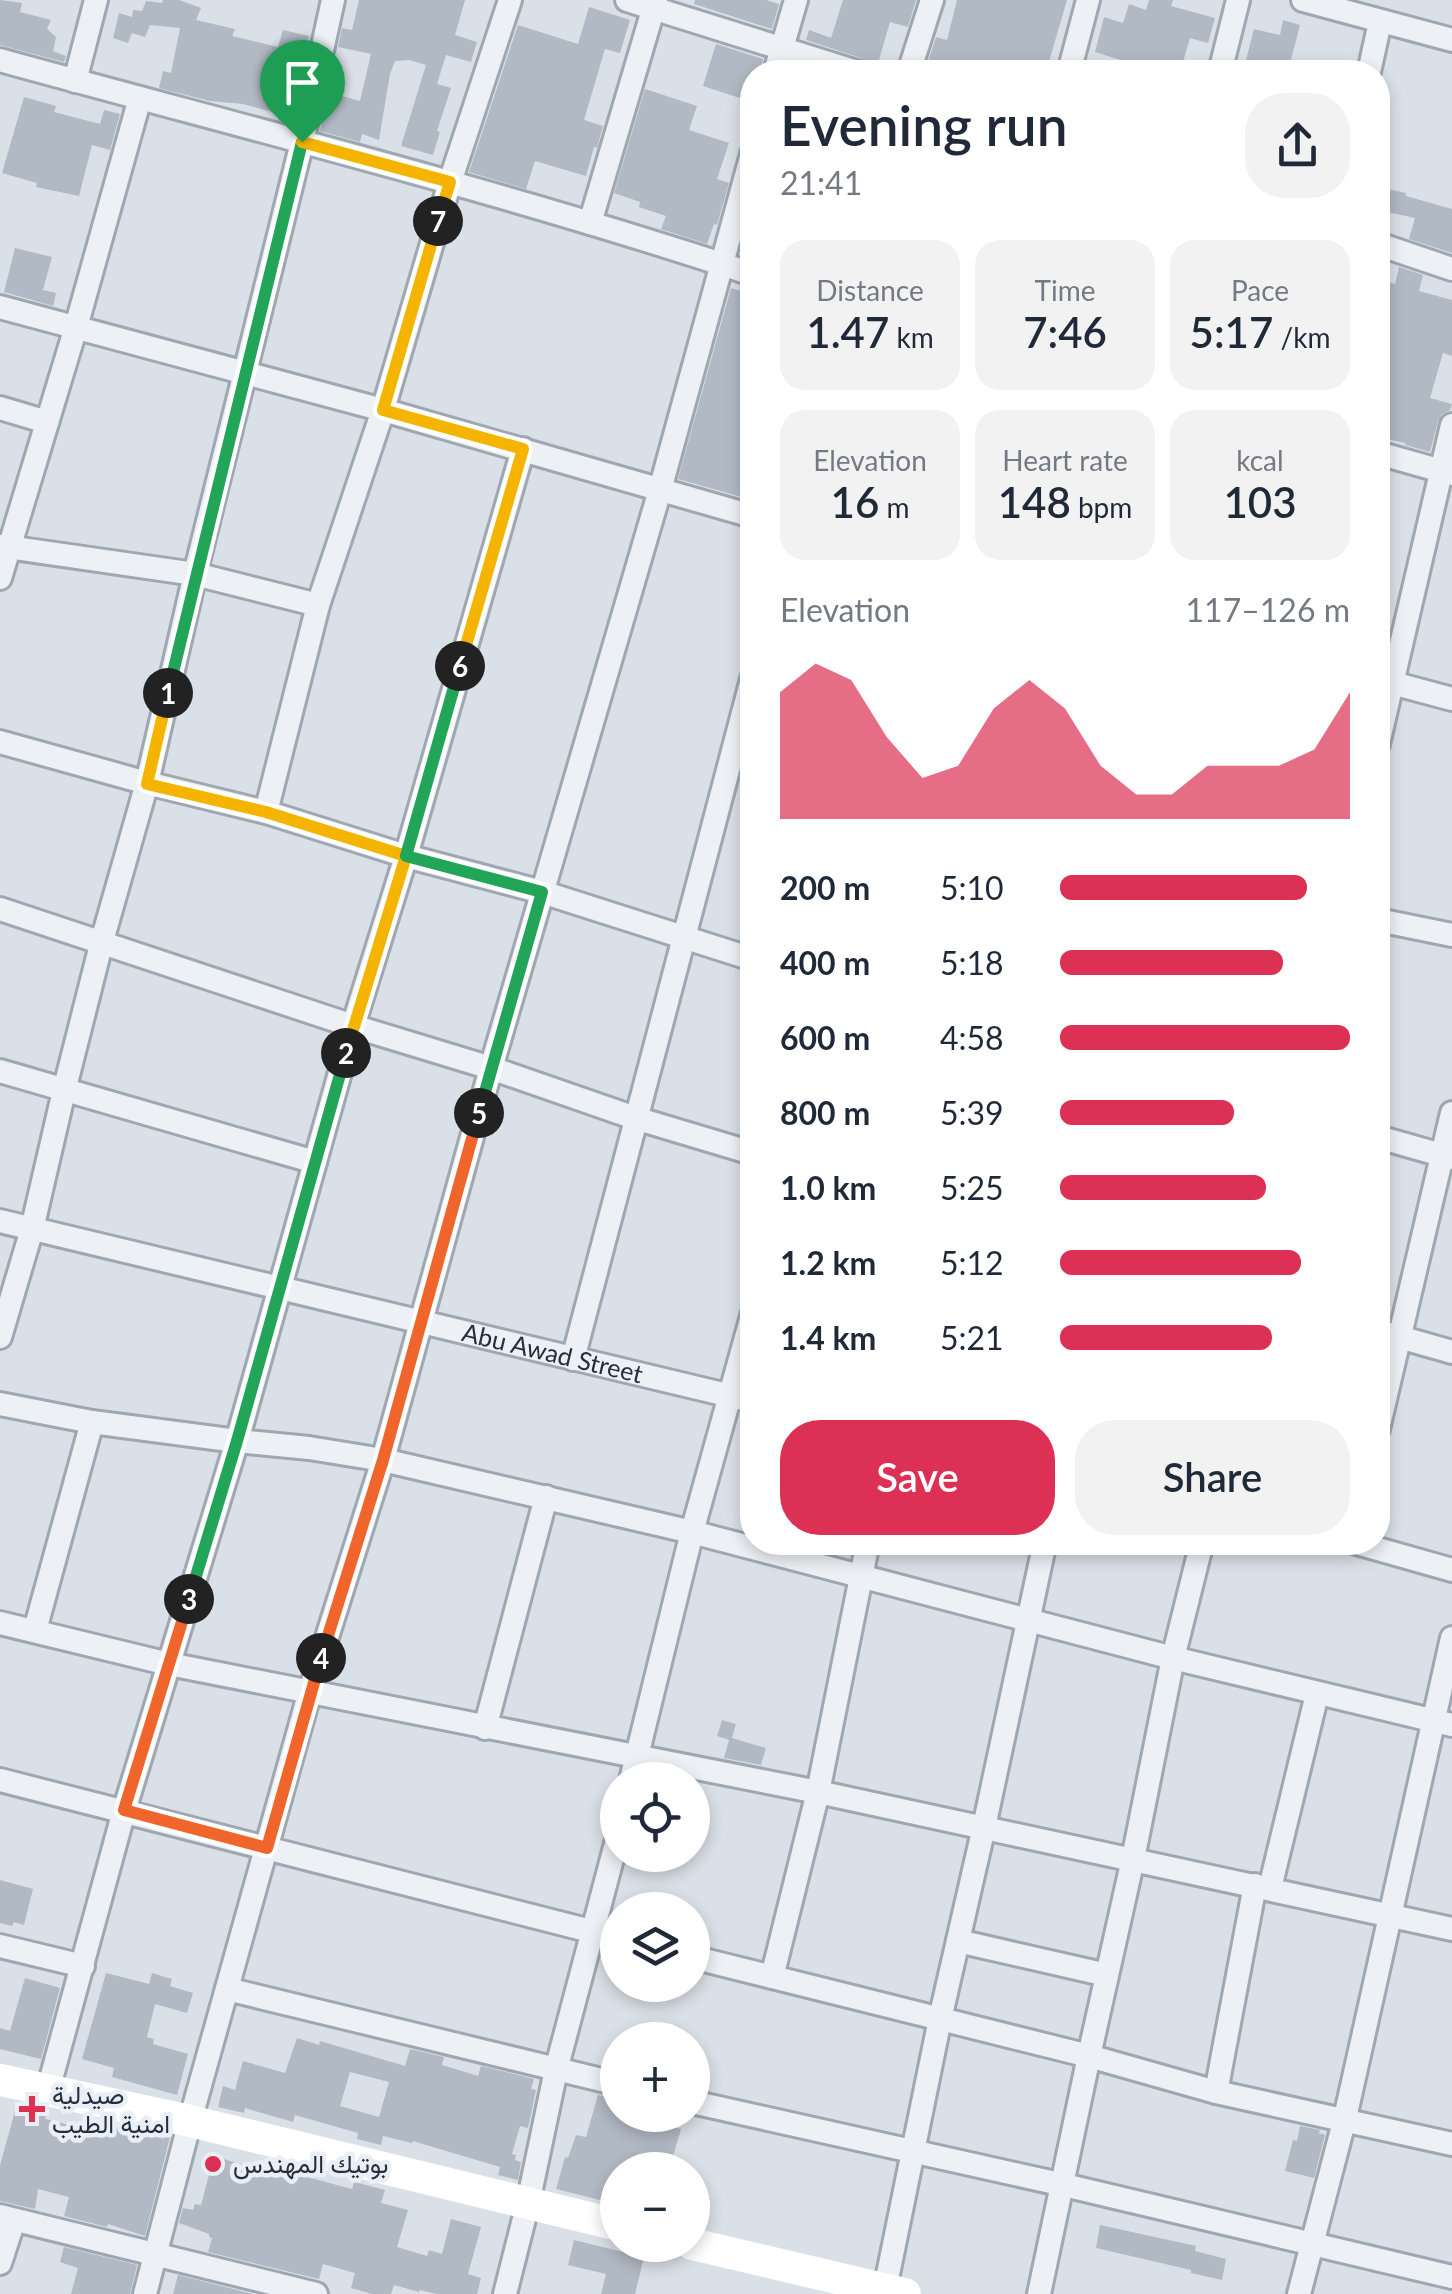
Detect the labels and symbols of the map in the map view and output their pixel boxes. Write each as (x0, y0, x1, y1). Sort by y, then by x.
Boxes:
pin (260, 40, 345, 143)
pin: 7 (413, 196, 463, 246)
pin: 6 (435, 641, 485, 691)
pin: 1 (143, 668, 193, 718)
pin: 2 (321, 1028, 371, 1078)
pin: 5 (454, 1088, 504, 1138)
street label: Abu Awad Street (459, 1316, 646, 1388)
pin: 3 (164, 1574, 214, 1624)
pin: 4 (296, 1633, 346, 1683)
place label: صيدلية امنية الطيب (52, 2079, 170, 2139)
marker: صيدلية امنية الطيب (21, 2098, 43, 2120)
place label: بوتيك المهندس (233, 2148, 388, 2180)
marker: بوتيك المهندس (202, 2153, 224, 2175)

